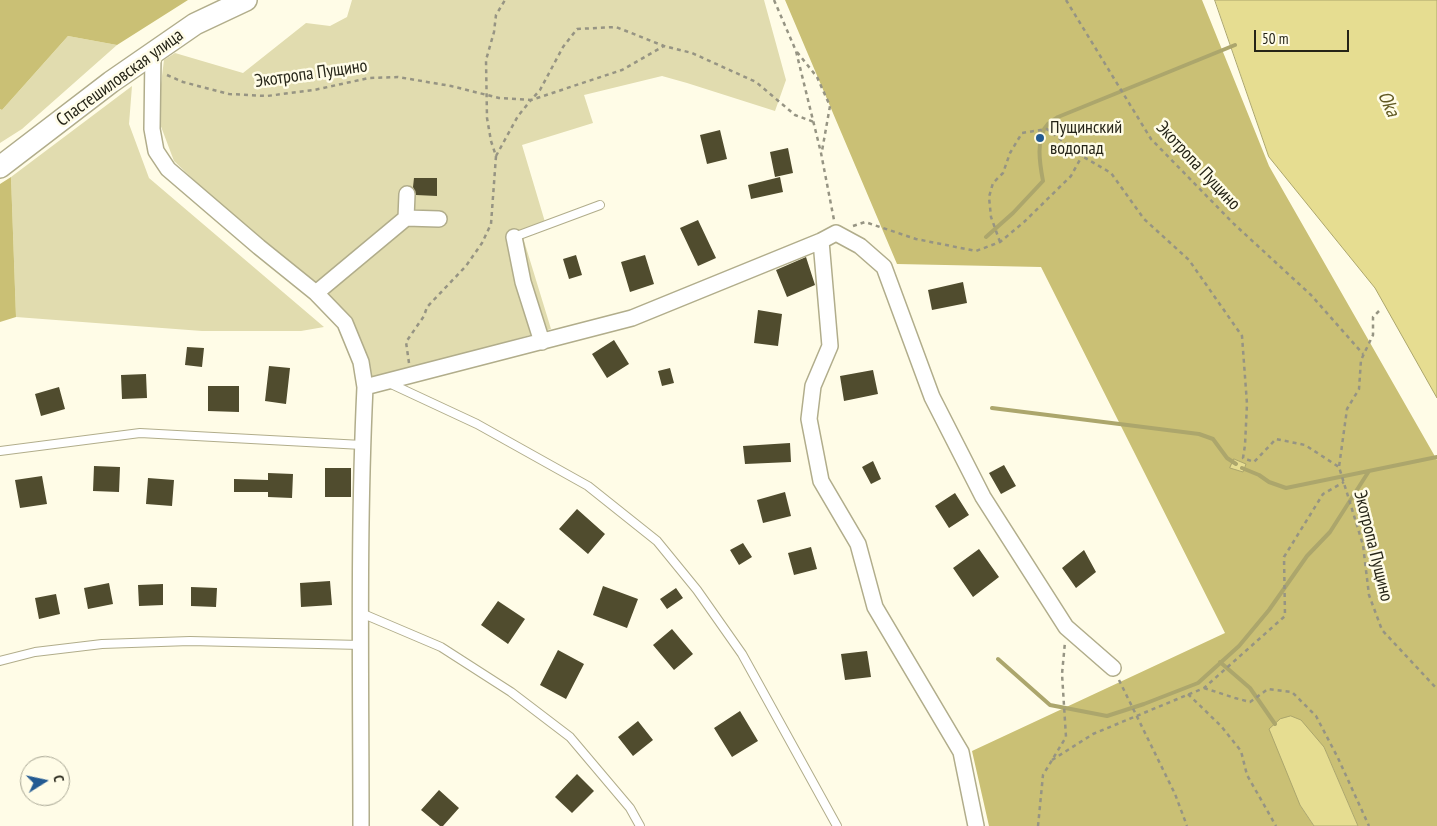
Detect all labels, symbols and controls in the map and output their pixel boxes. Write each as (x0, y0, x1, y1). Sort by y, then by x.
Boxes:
scale bar (1257, 20, 1352, 52)
street label: Спастешиловская улица (52, 25, 188, 131)
text: 50 m (1262, 29, 1288, 48)
street label: Экотропа Пущино (253, 55, 369, 93)
water label: Oka (1372, 88, 1404, 120)
place label: Пущинский водопад (1050, 117, 1122, 160)
street label: Экотропа Пущино (1151, 117, 1245, 215)
marker: Пущинский водопад (1034, 132, 1046, 144)
street label: Экотропа Пущино (1349, 488, 1397, 604)
north arrow (20, 756, 70, 806)
text: С (49, 774, 68, 783)

